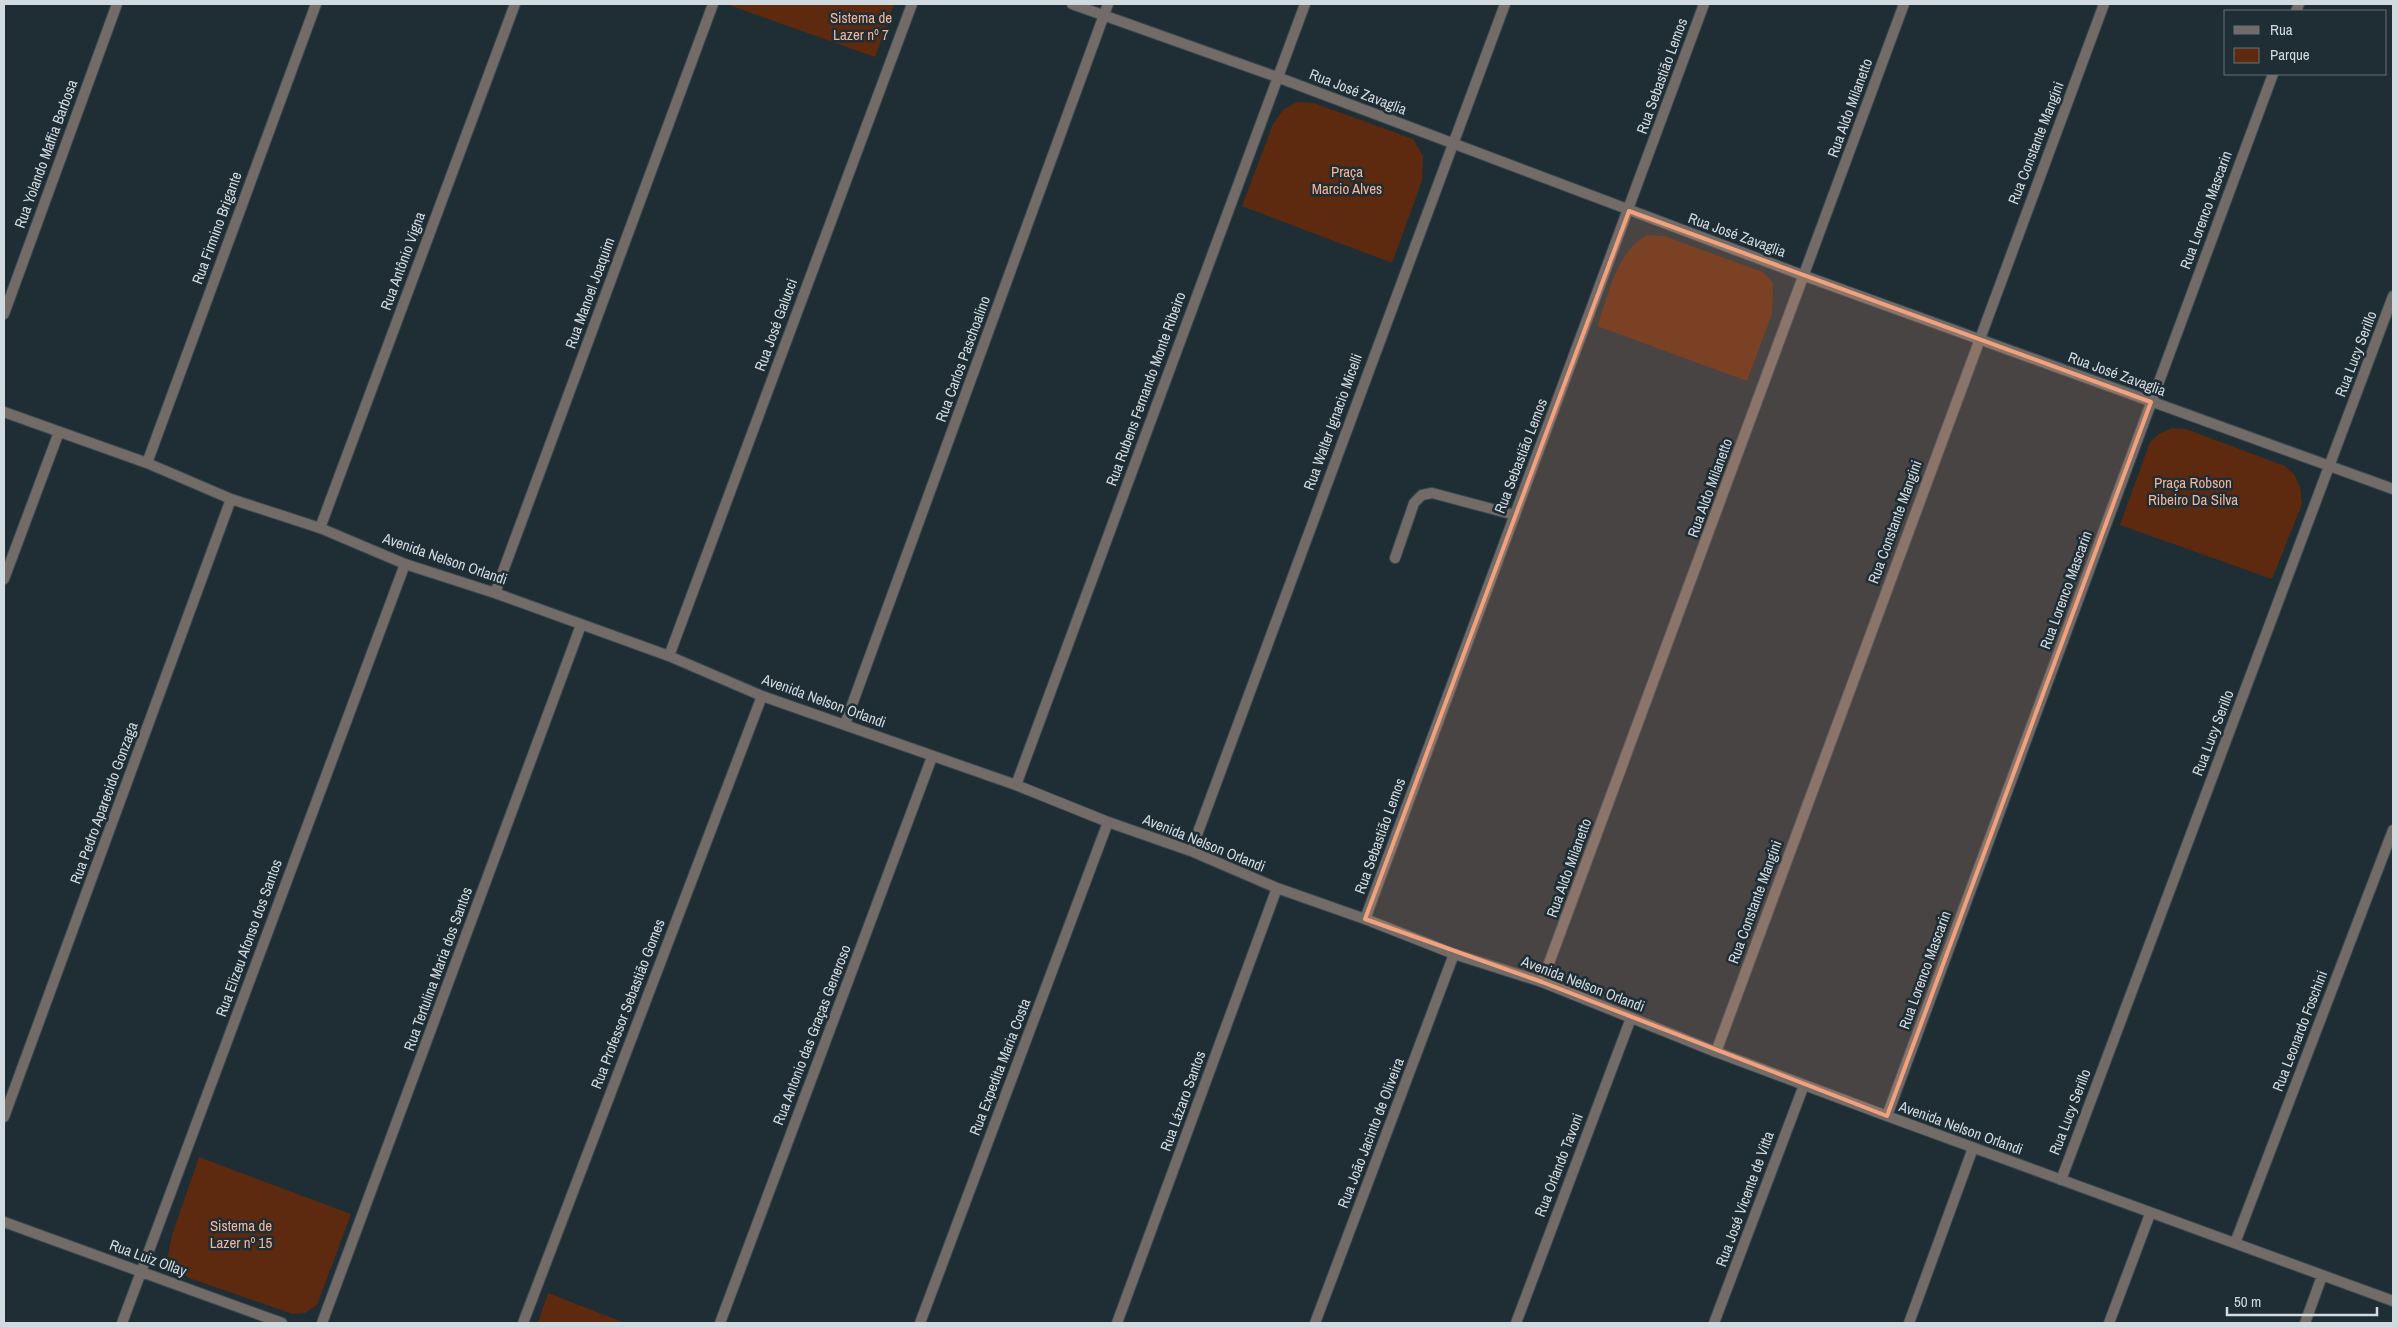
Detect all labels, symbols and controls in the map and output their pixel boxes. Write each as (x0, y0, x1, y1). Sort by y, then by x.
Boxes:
park label: Sistema de Lazer nº 7 (830, 7, 892, 45)
legend (2224, 10, 2387, 75)
street label: Rua Sebastião Lemos (1631, 15, 1692, 137)
text: Rua (2270, 19, 2293, 40)
text: Parque (2270, 44, 2310, 65)
street label: Rua Aldo Milanetto (1822, 55, 1877, 160)
street label: Rua José Zavaglia (1307, 63, 1410, 120)
street label: Rua Yolando Maffia Barbosa (9, 77, 82, 231)
street label: Rua Constante Mangini (2002, 78, 2069, 207)
street label: Rua Lorenco Mascarin (2174, 148, 2237, 272)
park label: Praça Marcio Alves (1312, 161, 1382, 199)
street label: Rua Firmino Brigante (186, 169, 247, 287)
street label: Rua José Zavaglia (1685, 207, 1789, 262)
street label: Rua Antônio Vigna (375, 209, 430, 313)
street label: Rua Manoel Joaquim (560, 234, 619, 351)
street label: Rua José Galucci (749, 276, 802, 374)
street label: Rua Rubens Fernando Monte Ribeiro (1101, 289, 1191, 489)
street label: Rua Carlos Paschoalino (930, 293, 995, 425)
street label: Rua Lucy Serillo (2330, 308, 2382, 400)
street label: Rua José Zavaglia (2065, 346, 2169, 401)
street label: Rua Walter Ignacio Micelli (1298, 351, 1367, 493)
street label: Rua Sebastião Lemos (1489, 395, 1552, 516)
street label: Rua Aldo Milanetto (1682, 435, 1737, 540)
street label: Rua Constante Mangini (1862, 457, 1927, 586)
park label: Praça Robson Ribeiro Da Silva (2148, 472, 2238, 510)
street label: Avenida Nelson Orlandi (379, 527, 510, 590)
street label: Rua Lorenco Mascarin (2034, 528, 2097, 652)
street label: Avenida Nelson Orlandi (758, 668, 889, 733)
street label: Rua Lucy Serillo (2187, 687, 2239, 779)
street label: Rua Pedro Aparecido Gonzaga (64, 719, 143, 887)
street label: Rua Sebastião Lemos (1349, 775, 1410, 897)
street label: Avenida Nelson Orlandi (1139, 808, 1269, 877)
street label: Rua Aldo Milanetto (1541, 815, 1596, 920)
street label: Rua Constante Mangini (1722, 837, 1787, 966)
street label: Rua Elizeu Afonso dos Santos (210, 856, 287, 1019)
street label: Rua Tertulina Maria dos Santos (398, 884, 477, 1054)
street label: Rua Lorenco Mascarin (1893, 908, 1956, 1032)
street label: Rua Professor Sebastião Gomes (585, 916, 670, 1092)
street label: Rua Antonio das Graças Generoso (767, 942, 856, 1128)
street label: Avenida Nelson Orlandi (1518, 950, 1648, 1017)
street label: Rua Leonardo Foschini (2267, 967, 2332, 1094)
street label: Rua Expedita Maria Costa (964, 995, 1035, 1138)
street label: Rua Lázaro Santos (1155, 1048, 1210, 1154)
street label: Rua João Jacinto de Oliveira (1332, 1055, 1409, 1211)
street label: Rua Lucy Serillo (2044, 1066, 2096, 1158)
street label: Avenida Nelson Orlandi (1895, 1095, 2026, 1160)
street label: Rua Orlando Tavoni (1529, 1110, 1588, 1220)
street label: Rua José Vicente de Vitta (1710, 1128, 1779, 1269)
park label: Sistema de Lazer nº 15 (210, 1215, 272, 1253)
street label: Rua Luiz Ollay (107, 1234, 190, 1281)
scale bar (2227, 1284, 2377, 1316)
text: 50 m (2234, 1291, 2261, 1312)

